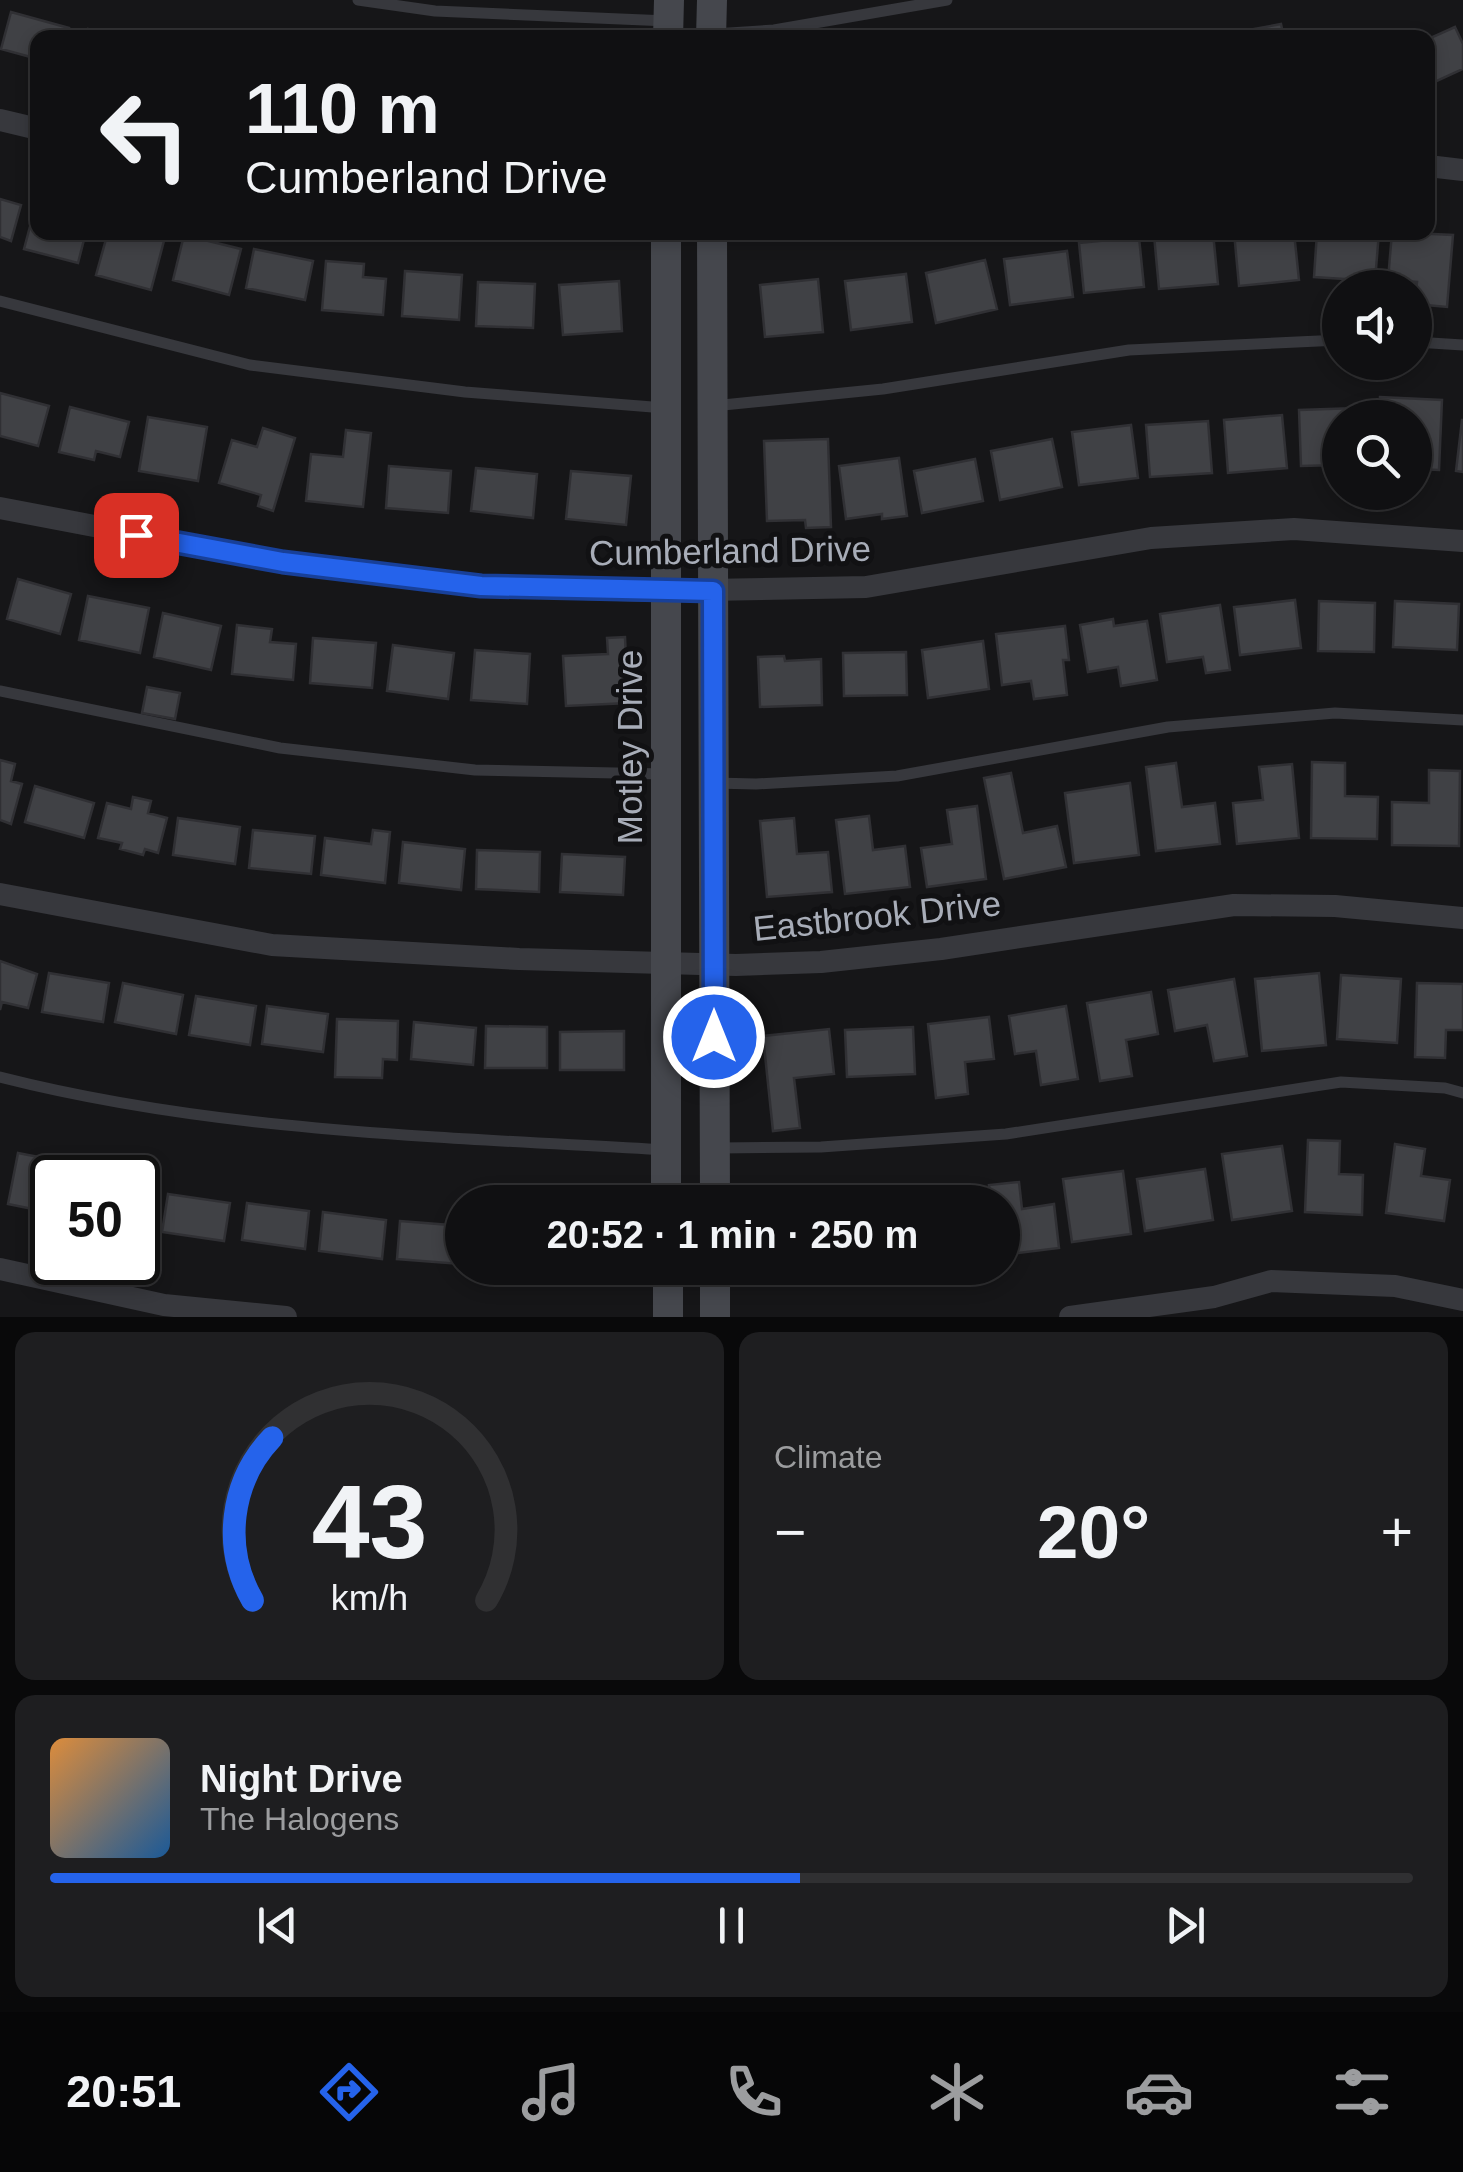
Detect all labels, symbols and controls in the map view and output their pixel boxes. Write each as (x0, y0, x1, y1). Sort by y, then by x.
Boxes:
icon: left (80, 70, 210, 200)
text: 110 m (245, 70, 440, 148)
text: Cumberland Drive (245, 152, 608, 203)
map controls (1322, 270, 1432, 510)
button: sound (1322, 270, 1432, 380)
button: search (1322, 400, 1432, 510)
pin (94, 493, 179, 578)
icon: arrive (109, 508, 164, 563)
street label: Cumberland Drive (589, 529, 871, 572)
street label: Motley Drive (610, 650, 649, 844)
street label: Eastbrook Drive (751, 883, 1003, 948)
position arrow (662, 985, 766, 1089)
speed limit sign: 50 (30, 1155, 160, 1285)
text: 20:52 · 1 min · 250 m (547, 1214, 918, 1256)
text: Climate (774, 1439, 882, 1475)
text: 43 (312, 1464, 427, 1580)
text: 20° (1037, 1490, 1150, 1574)
text: − (774, 1501, 806, 1563)
text: + (1381, 1501, 1413, 1563)
text: km/h (331, 1578, 408, 1618)
text: Night Drive (200, 1758, 403, 1800)
text: The Halogens (200, 1801, 399, 1837)
icon: previous (250, 1898, 305, 1953)
icon: pause (704, 1898, 759, 1953)
icon: next (1158, 1898, 1213, 1953)
icon: directions (314, 2057, 384, 2127)
icon: music (516, 2057, 586, 2127)
icon: phone (719, 2057, 789, 2127)
icon: climate (922, 2057, 992, 2127)
icon: car (1124, 2057, 1194, 2127)
icon: filters (1327, 2057, 1397, 2127)
text: 20:51 (66, 2066, 181, 2117)

